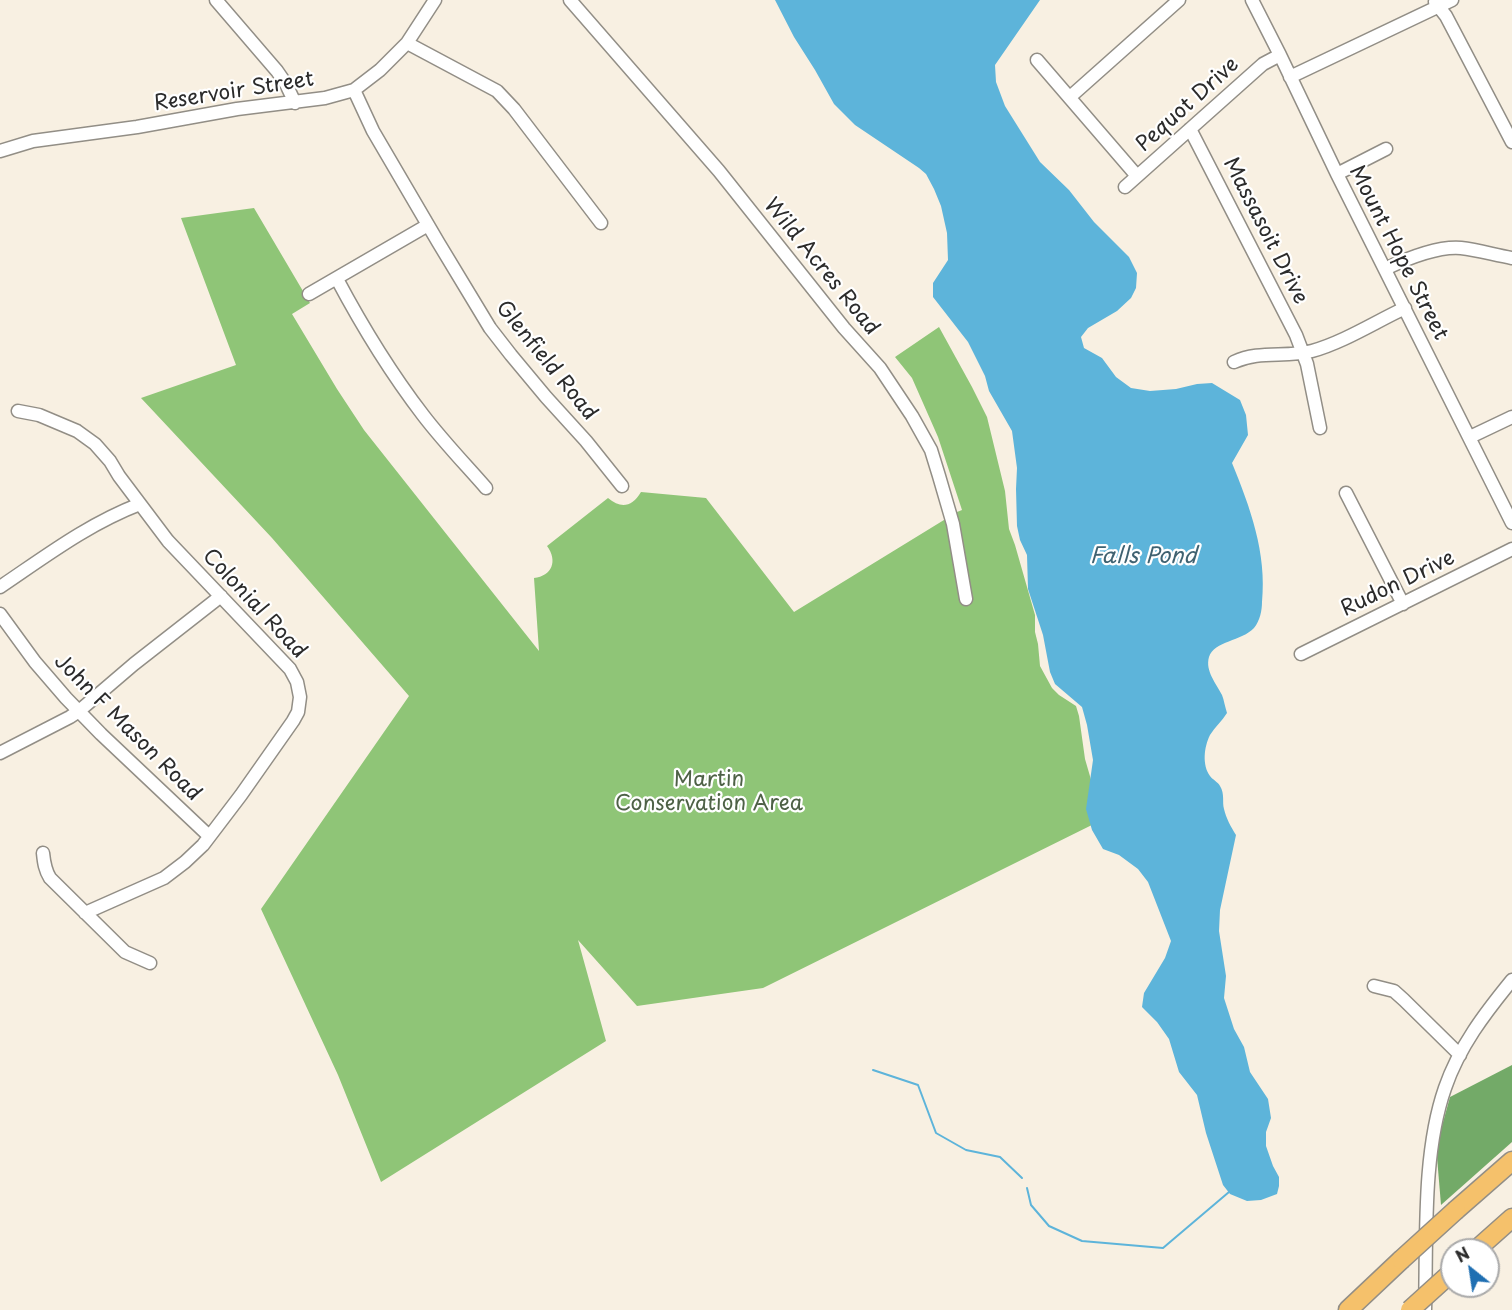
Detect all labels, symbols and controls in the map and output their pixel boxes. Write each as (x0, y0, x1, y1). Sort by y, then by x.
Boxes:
street label: Pequot Drive (1132, 52, 1244, 158)
street label: Reservoir Street (152, 67, 316, 117)
street label: Massasoit Drive (1217, 154, 1313, 308)
street label: Mount Hope Street (1343, 161, 1453, 345)
street label: Wild Acres Road (758, 193, 884, 341)
street label: Glenfield Road (490, 296, 602, 426)
street label: Colonial Road (197, 544, 311, 664)
water label: Falls Pond (1090, 544, 1196, 570)
street label: Rudon Drive (1337, 546, 1459, 622)
street label: John F Mason Road (48, 649, 206, 807)
park label: Martin Conservation Area (615, 767, 803, 817)
north arrow (1440, 1238, 1500, 1298)
text: N (1451, 1241, 1473, 1268)

